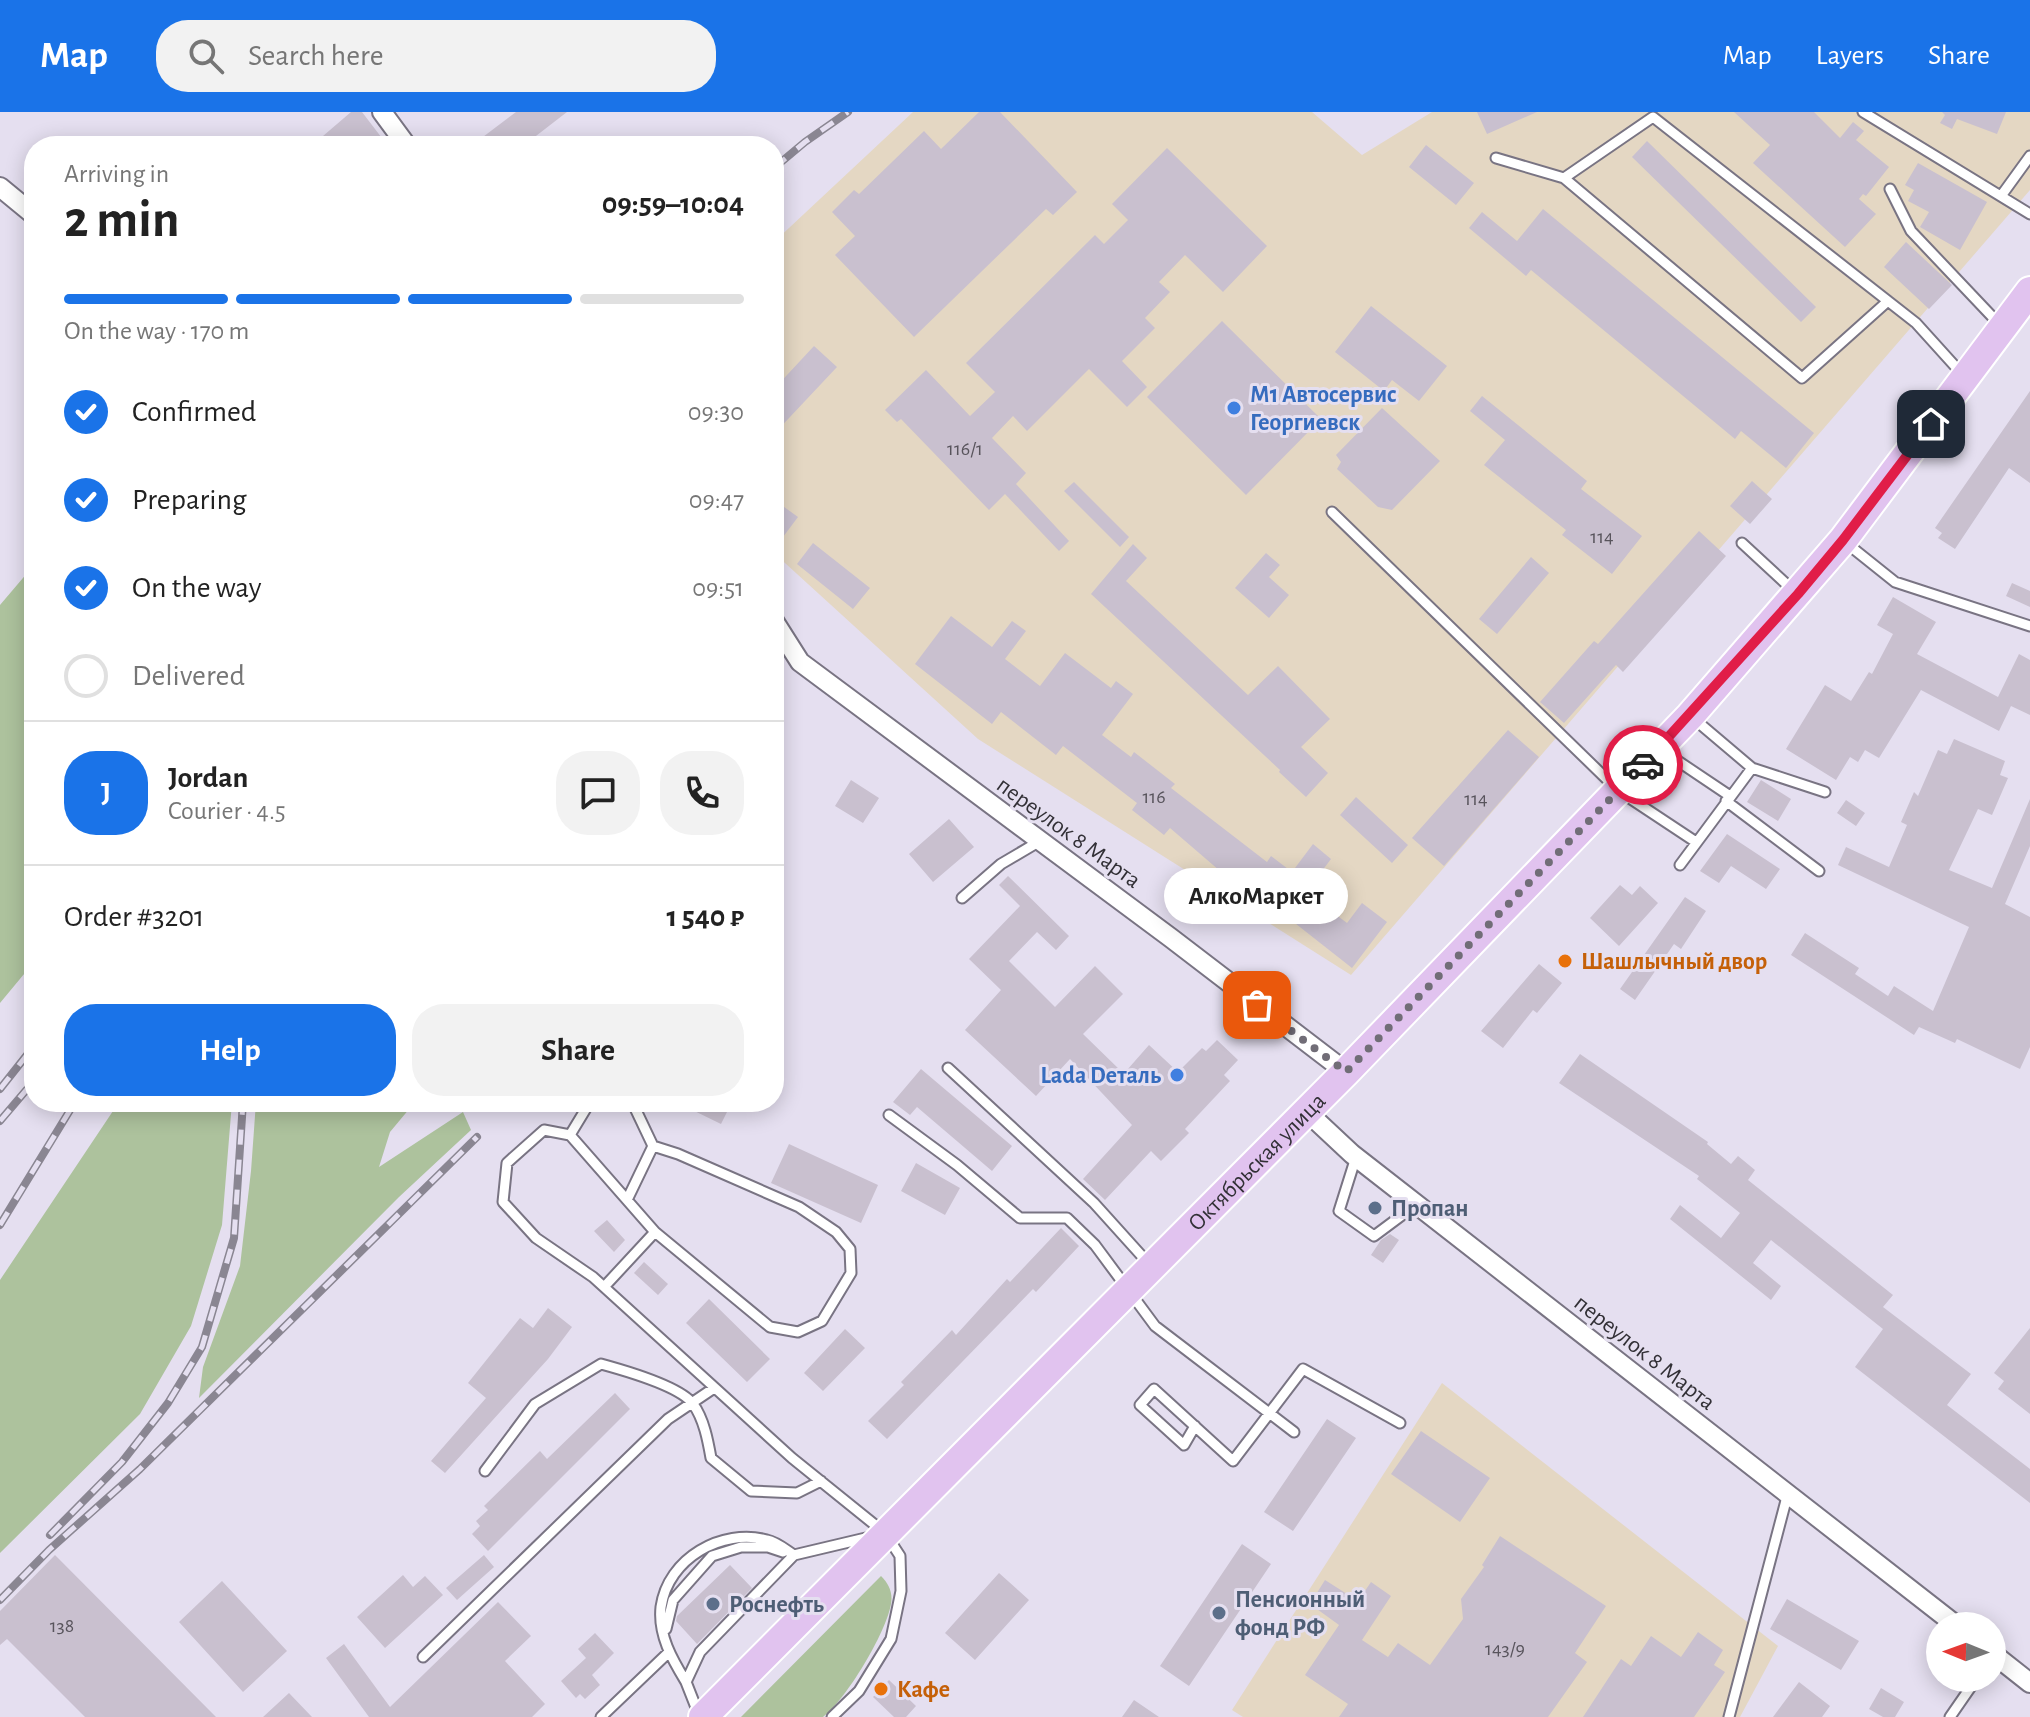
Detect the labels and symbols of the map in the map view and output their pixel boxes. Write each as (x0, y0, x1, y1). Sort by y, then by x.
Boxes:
place label: М1 Автосервис Георгиевск (1250, 383, 1397, 435)
pin (1897, 390, 1965, 458)
marker: М1 Автосервис Георгиевск (1225, 399, 1243, 417)
house number: 116/1 (947, 439, 983, 459)
house number: 114 (1590, 527, 1614, 547)
courier (1603, 725, 1683, 805)
street label: переулок 8 Марта (992, 773, 1145, 893)
house number: 116 (1142, 787, 1166, 807)
house number: 114 (1464, 789, 1488, 809)
callout: АлкоМаркет (1165, 869, 1349, 925)
place label: Шашлычный двор (1581, 950, 1767, 974)
marker: Шашлычный двор (1556, 952, 1574, 970)
pin (1223, 971, 1291, 1039)
place label: Lada Dеталь (1040, 1064, 1161, 1088)
marker: Lada Dеталь (1168, 1066, 1186, 1084)
street label: Октябрьская улица (1184, 1089, 1331, 1236)
place label: Пропан (1391, 1197, 1469, 1221)
marker: Пропан (1366, 1199, 1384, 1217)
street label: переулок 8 Марта (1569, 1291, 1719, 1415)
place label: Пенсионный фонд РФ (1235, 1588, 1365, 1640)
place label: Роснефть (729, 1593, 824, 1617)
marker: Роснефть (704, 1595, 722, 1613)
marker: Пенсионный фонд РФ (1210, 1604, 1228, 1622)
north arrow (1926, 1612, 2006, 1692)
house number: 138 (50, 1616, 74, 1636)
house number: 143/9 (1485, 1639, 1525, 1659)
place label: Кафе (897, 1678, 950, 1702)
marker: Кафе (872, 1680, 890, 1698)

